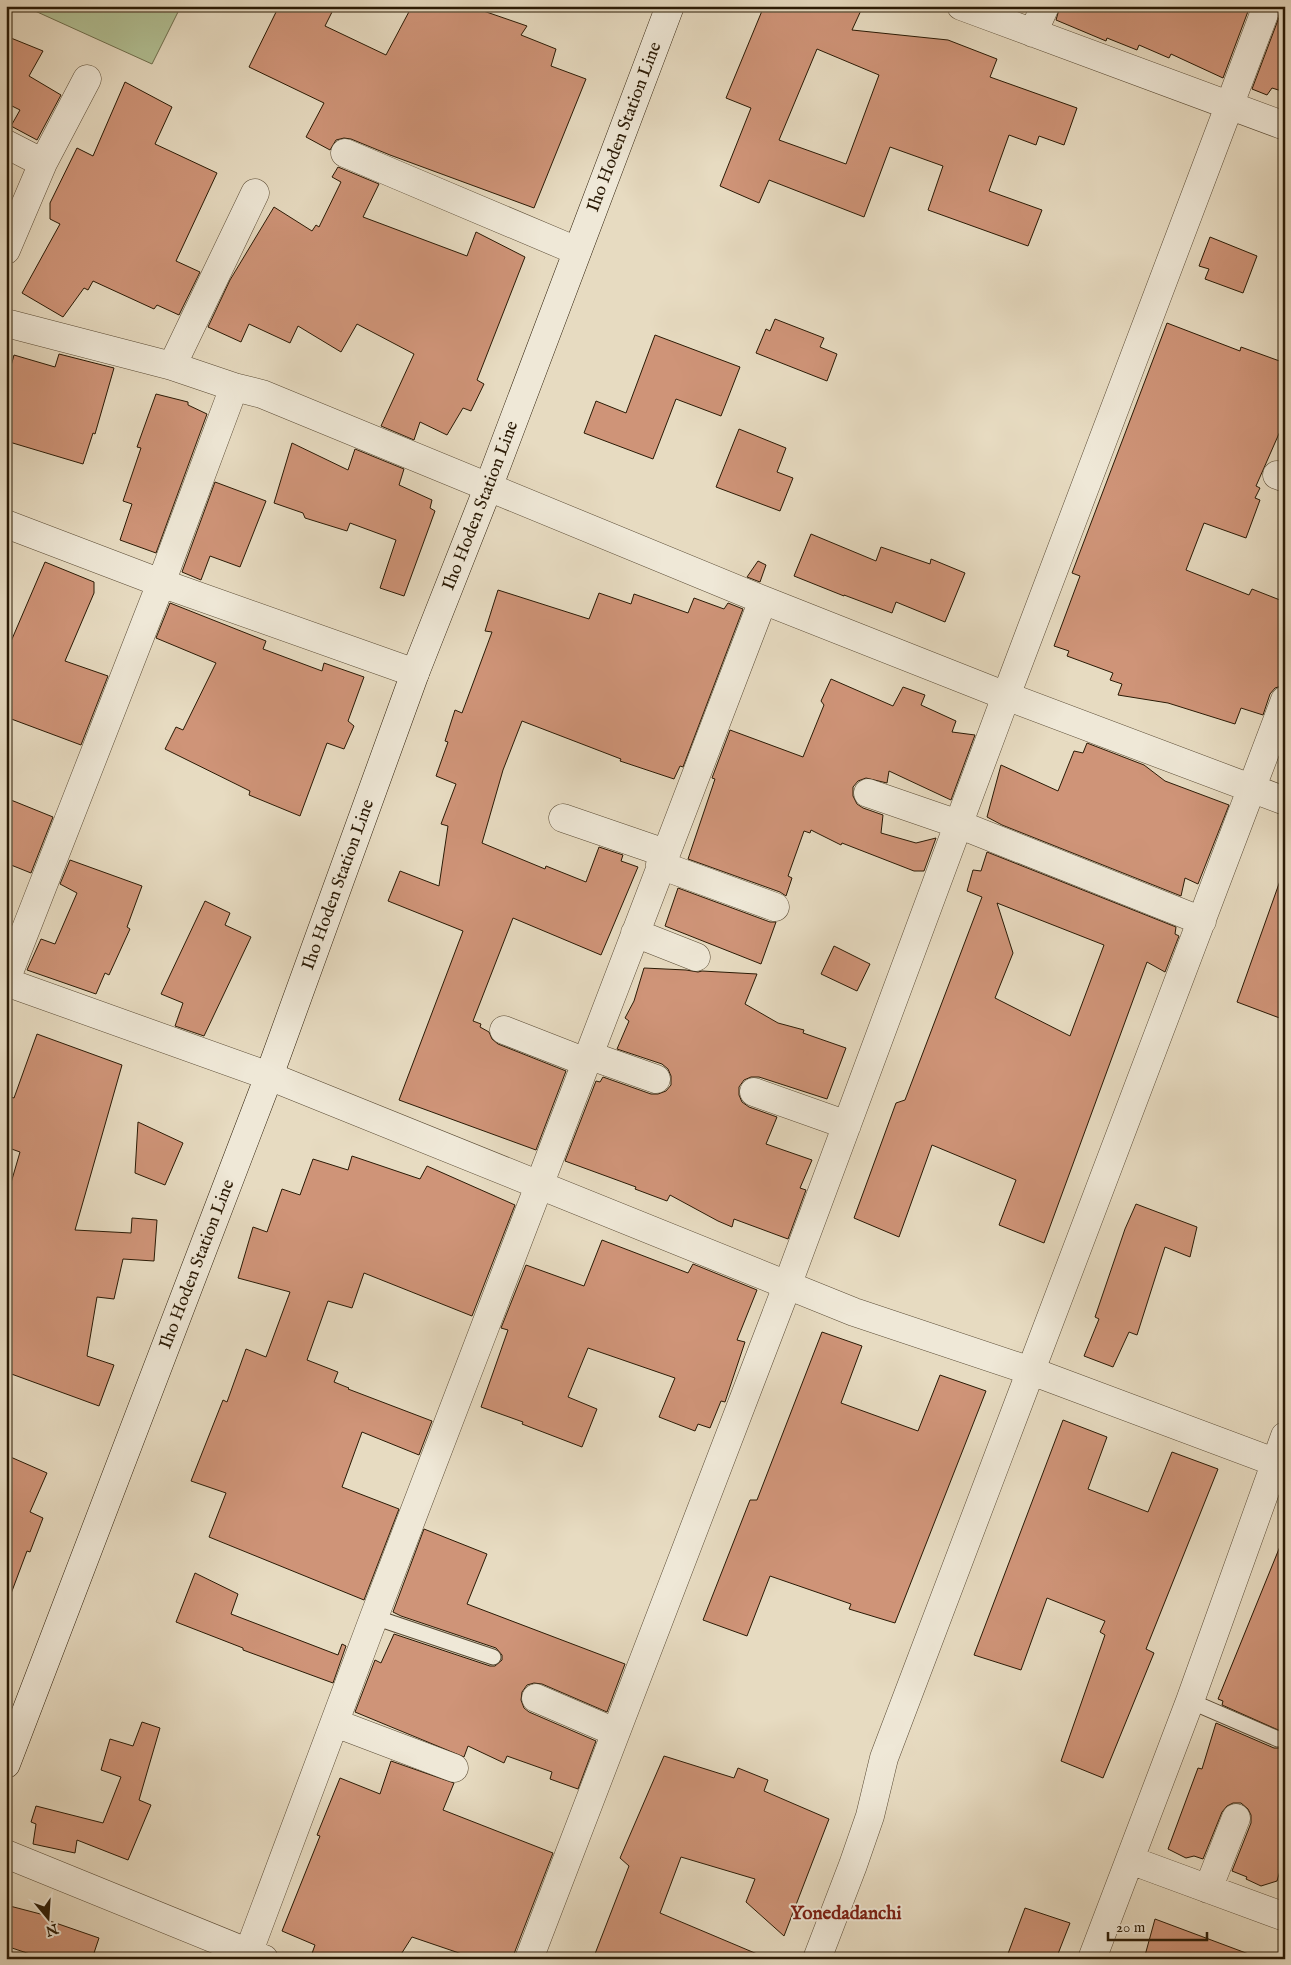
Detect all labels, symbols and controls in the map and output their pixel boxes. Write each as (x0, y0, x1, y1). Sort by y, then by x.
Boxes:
street label: Iho Hoden Station Line (582, 39, 667, 215)
street label: Iho Hoden Station Line (437, 418, 524, 594)
street label: Iho Hoden Station Line (297, 796, 380, 973)
street label: Iho Hoden Station Line (154, 1176, 240, 1352)
north arrow (22, 1892, 72, 1942)
district label: Yonedadanchi (791, 1902, 901, 1926)
scale bar (1108, 1910, 1207, 1942)
text: 20 m (1116, 1918, 1146, 1937)
text: N (43, 1919, 61, 1940)

